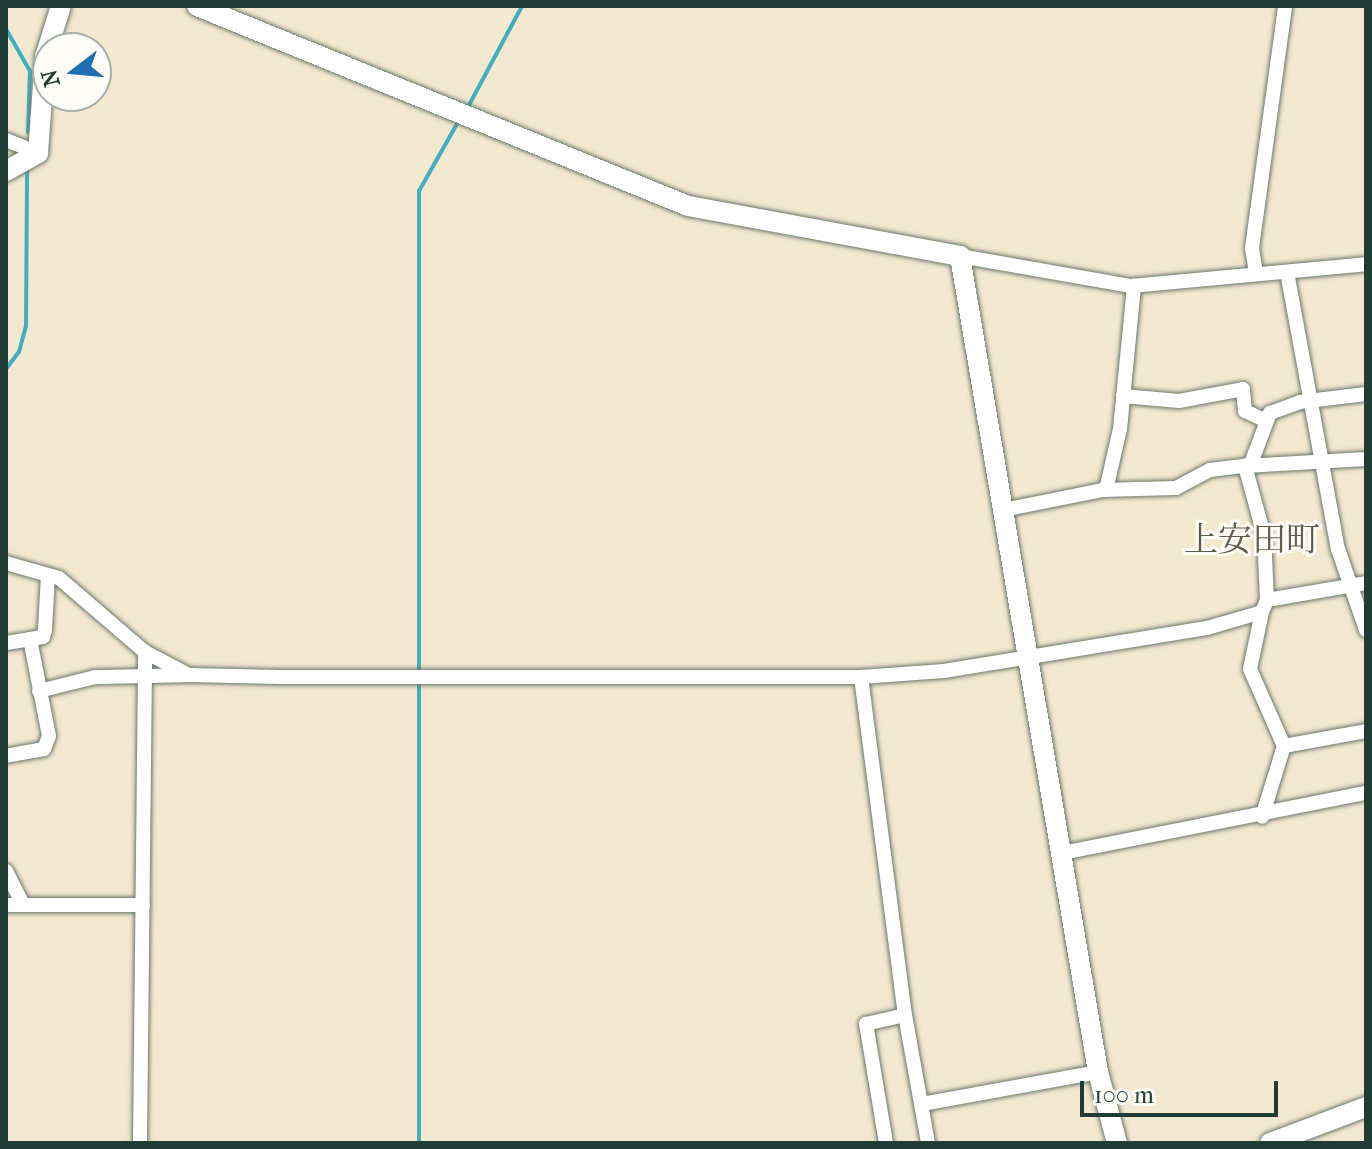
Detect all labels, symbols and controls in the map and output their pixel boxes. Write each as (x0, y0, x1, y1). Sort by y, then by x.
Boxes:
north arrow (32, 32, 112, 112)
text: N (36, 66, 66, 90)
district label: 上安田町 (1184, 521, 1320, 561)
scale bar (1084, 1065, 1282, 1115)
text: 100 m (1094, 1081, 1154, 1109)

